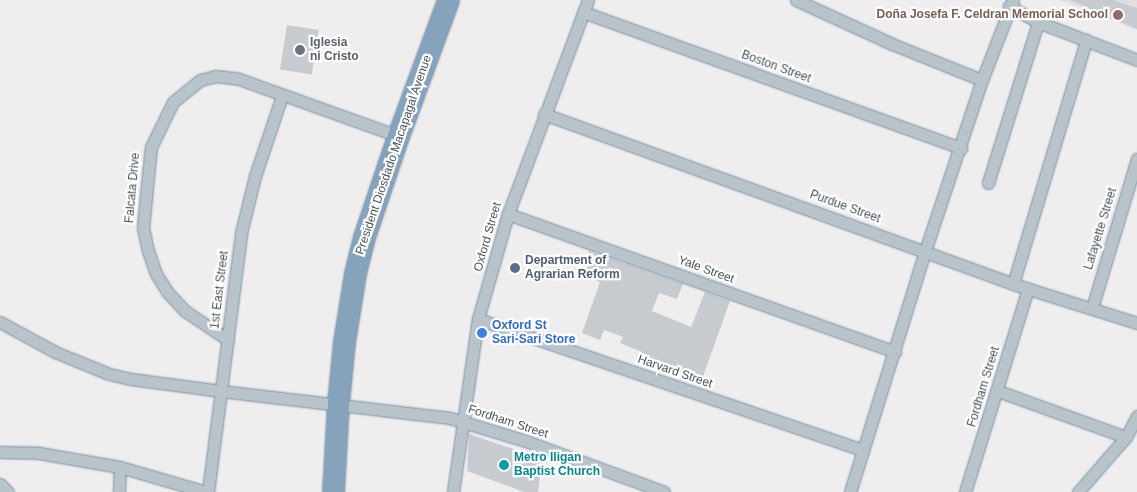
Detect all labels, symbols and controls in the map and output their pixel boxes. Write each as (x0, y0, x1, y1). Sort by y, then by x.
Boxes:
place label: Doña Josefa F. Celdran Memorial School (877, 8, 1108, 22)
marker: Doña Josefa F. Celdran Memorial School (1112, 9, 1124, 21)
place label: Iglesia ni Cristo (310, 36, 359, 64)
marker: Iglesia ni Cristo (294, 44, 306, 56)
street label: Boston Street (739, 48, 813, 86)
street label: President Diosdado Macapagal Avenue (353, 53, 435, 257)
street label: Falcata Drive (123, 152, 143, 224)
street label: Lafayette Street (1082, 186, 1120, 272)
street label: Purdue Street (808, 188, 882, 226)
street label: Oxford Street (471, 201, 505, 273)
street label: 1st East Street (208, 250, 232, 330)
street label: Yale Street (676, 253, 736, 287)
place label: Department of Agrarian Reform (525, 254, 620, 282)
marker: Department of Agrarian Reform (509, 262, 521, 274)
place label: Oxford St Sari-Sari Store (492, 319, 575, 347)
marker: Oxford St Sari-Sari Store (476, 327, 488, 339)
street label: Fordham Street (965, 345, 1003, 429)
street label: Harvard Street (636, 352, 714, 392)
street label: Fordham Street (466, 402, 550, 442)
place label: Metro Iligan Baptist Church (514, 451, 600, 479)
marker: Metro Iligan Baptist Church (498, 459, 510, 471)

